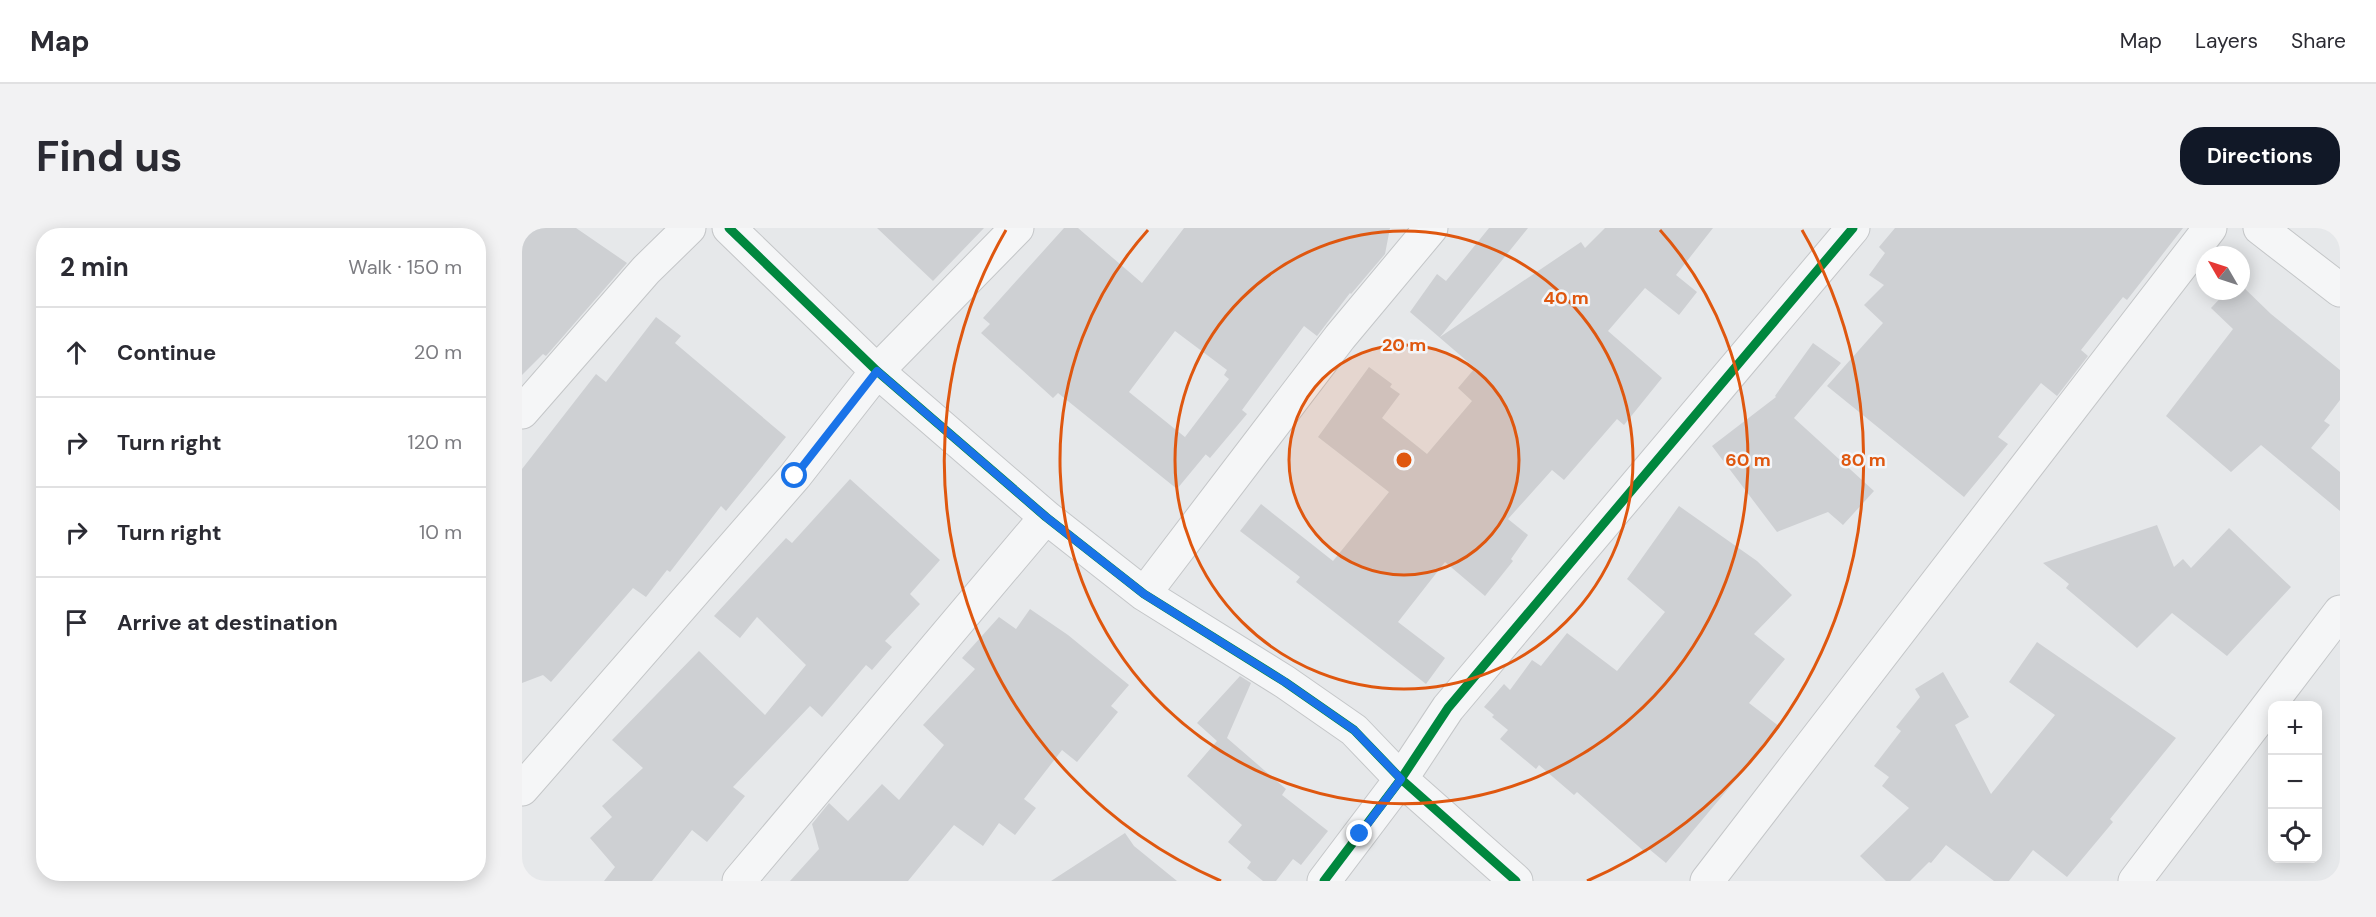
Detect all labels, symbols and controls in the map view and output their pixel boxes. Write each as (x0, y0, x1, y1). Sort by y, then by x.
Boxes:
text: Map (30, 23, 90, 60)
text: Map (2120, 27, 2162, 55)
text: Layers (2195, 27, 2258, 55)
text: Share (2291, 27, 2346, 55)
button: Directions (2180, 127, 2340, 185)
text: Find us (36, 129, 182, 184)
north arrow (2196, 246, 2250, 300)
text: 2 min (60, 250, 129, 284)
text: Walk · 150 m (348, 254, 462, 280)
text: 40 m (1543, 286, 1589, 310)
text: 20 m (1382, 333, 1426, 357)
icon: ahead (60, 336, 93, 369)
text: Continue (117, 338, 216, 367)
text: 20 m (414, 339, 462, 365)
icon: right (60, 426, 93, 459)
text: Turn right (117, 428, 222, 457)
text: 120 m (408, 429, 462, 455)
text: 60 m (1725, 448, 1771, 472)
text: 80 m (1840, 448, 1886, 472)
centre of rings (1394, 450, 1414, 470)
route start (781, 462, 807, 488)
icon: right (60, 516, 93, 549)
text: Turn right (117, 518, 222, 547)
text: 10 m (419, 519, 462, 545)
icon: arrive (60, 606, 93, 639)
text: Arrive at destination (117, 608, 338, 637)
map controls (2268, 701, 2322, 863)
button: + (2268, 701, 2322, 755)
button: − (2268, 755, 2322, 809)
button: locate (2268, 809, 2322, 863)
route end (1346, 820, 1372, 846)

